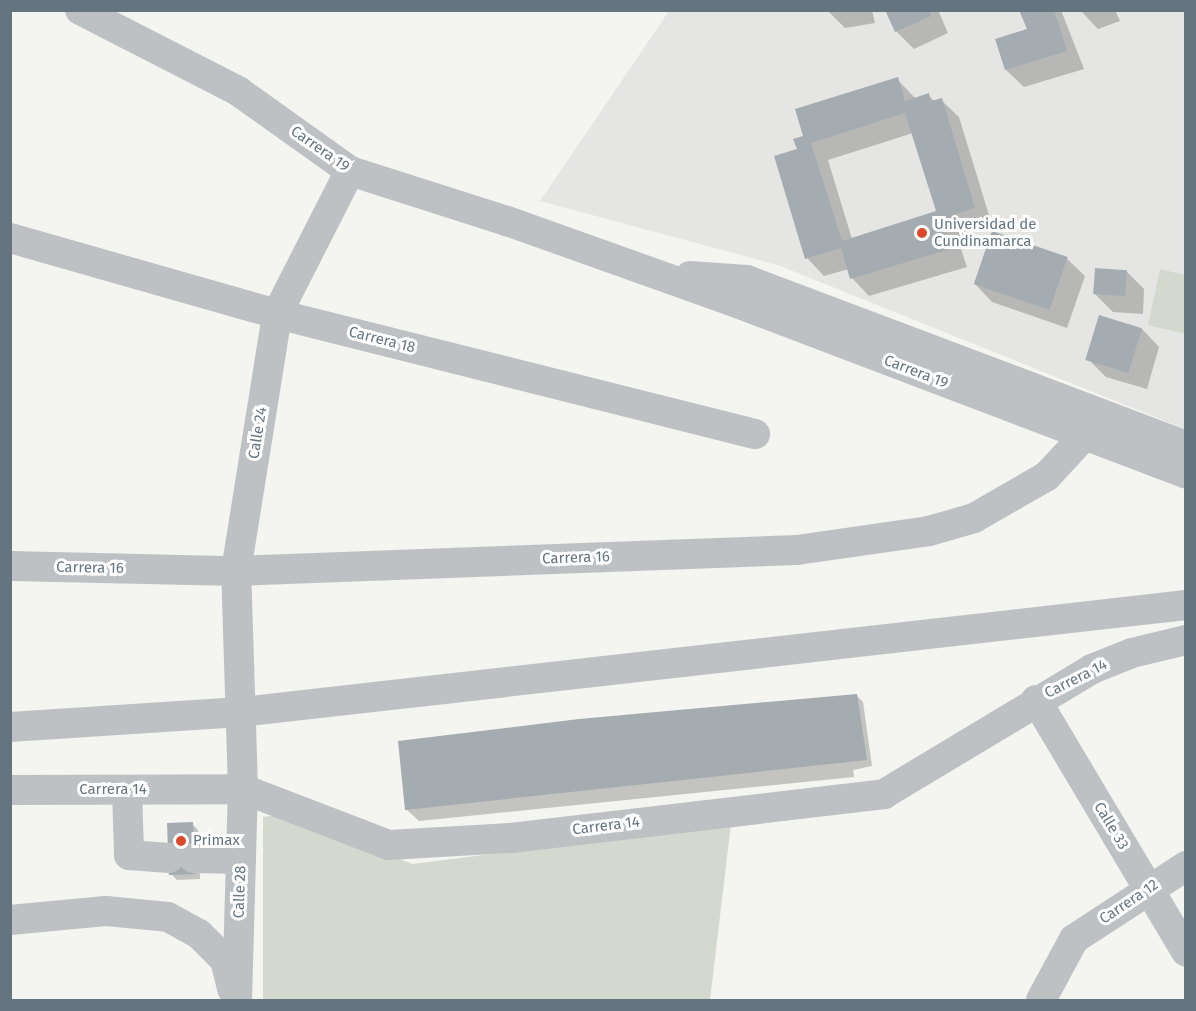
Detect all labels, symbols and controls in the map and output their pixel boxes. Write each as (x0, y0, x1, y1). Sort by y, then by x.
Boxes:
street label: Carrera 19 (287, 122, 353, 176)
place label: Universidad de Cundinamarca (934, 215, 1036, 250)
marker: Universidad de Cundinamarca (915, 226, 929, 240)
street label: Carrera 18 (347, 323, 417, 357)
street label: Carrera 19 (881, 352, 951, 392)
street label: Calle 24 (245, 406, 271, 460)
street label: Carrera 16 (542, 548, 610, 568)
street label: Carrera 16 (56, 558, 124, 578)
street label: Carrera 14 (1042, 656, 1110, 702)
street label: Carrera 14 (79, 781, 147, 799)
street label: Calle 33 (1090, 799, 1132, 853)
street label: Carrera 14 (571, 813, 641, 839)
place label: Primax (193, 832, 240, 850)
marker: Primax (174, 834, 188, 848)
street label: Calle 28 (230, 865, 250, 919)
street label: Carrera 12 (1096, 876, 1162, 928)

